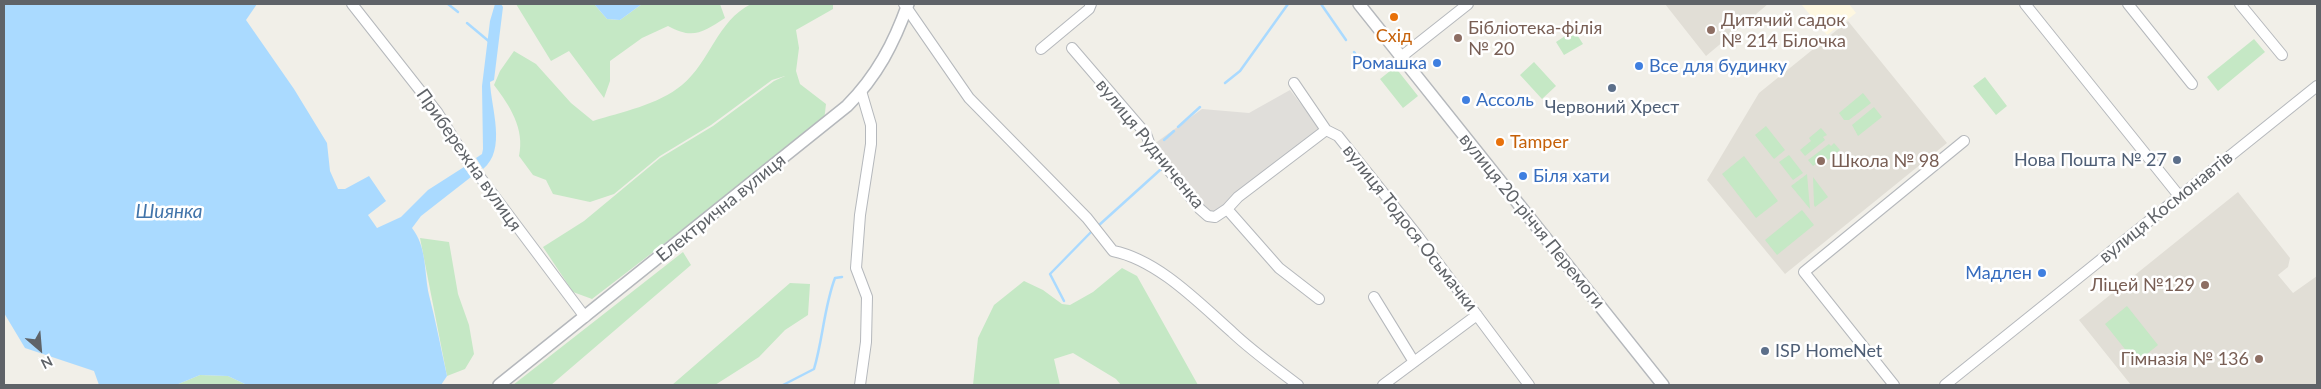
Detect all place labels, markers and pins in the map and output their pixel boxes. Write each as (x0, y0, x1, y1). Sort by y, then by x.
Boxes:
place label: Дитячий садок № 214 Білочка (1721, 9, 1846, 52)
marker: Схід (1388, 11, 1400, 23)
place label: Бібліотека-філія № 20 (1468, 17, 1602, 59)
marker: Дитячий садок № 214 Білочка (1705, 24, 1717, 36)
place label: Схід (1376, 25, 1412, 47)
marker: Бібліотека-філія № 20 (1452, 32, 1464, 44)
place label: Ромашка (1352, 52, 1427, 74)
place label: Все для будинку (1649, 55, 1787, 77)
marker: Ромашка (1431, 57, 1443, 69)
marker: Все для будинку (1633, 60, 1645, 72)
marker: Червоний Хрест (1606, 82, 1618, 94)
place label: Ассоль (1476, 89, 1534, 111)
marker: Ассоль (1460, 94, 1472, 106)
place label: Червоний Хрест (1545, 96, 1679, 118)
place label: Tamper (1510, 131, 1568, 153)
marker: Tamper (1494, 136, 1506, 148)
place label: Нова Пошта № 27 (2014, 149, 2167, 171)
place label: Школа № 98 (1831, 150, 1940, 172)
marker: Нова Пошта № 27 (2171, 154, 2183, 166)
marker: Школа № 98 (1815, 155, 1827, 167)
place label: Біля хати (1533, 165, 1610, 187)
marker: Біля хати (1517, 170, 1529, 182)
place label: Мадлен (1965, 262, 2032, 284)
marker: Мадлен (2036, 267, 2048, 279)
place label: Ліцей №129 (2090, 274, 2195, 296)
marker: Ліцей №129 (2199, 279, 2211, 291)
place label: ISP HomeNet (1775, 340, 1882, 362)
marker: ISP HomeNet (1759, 345, 1771, 357)
place label: Гімназія № 136 (2121, 348, 2249, 370)
marker: Гімназія № 136 (2253, 353, 2265, 365)

